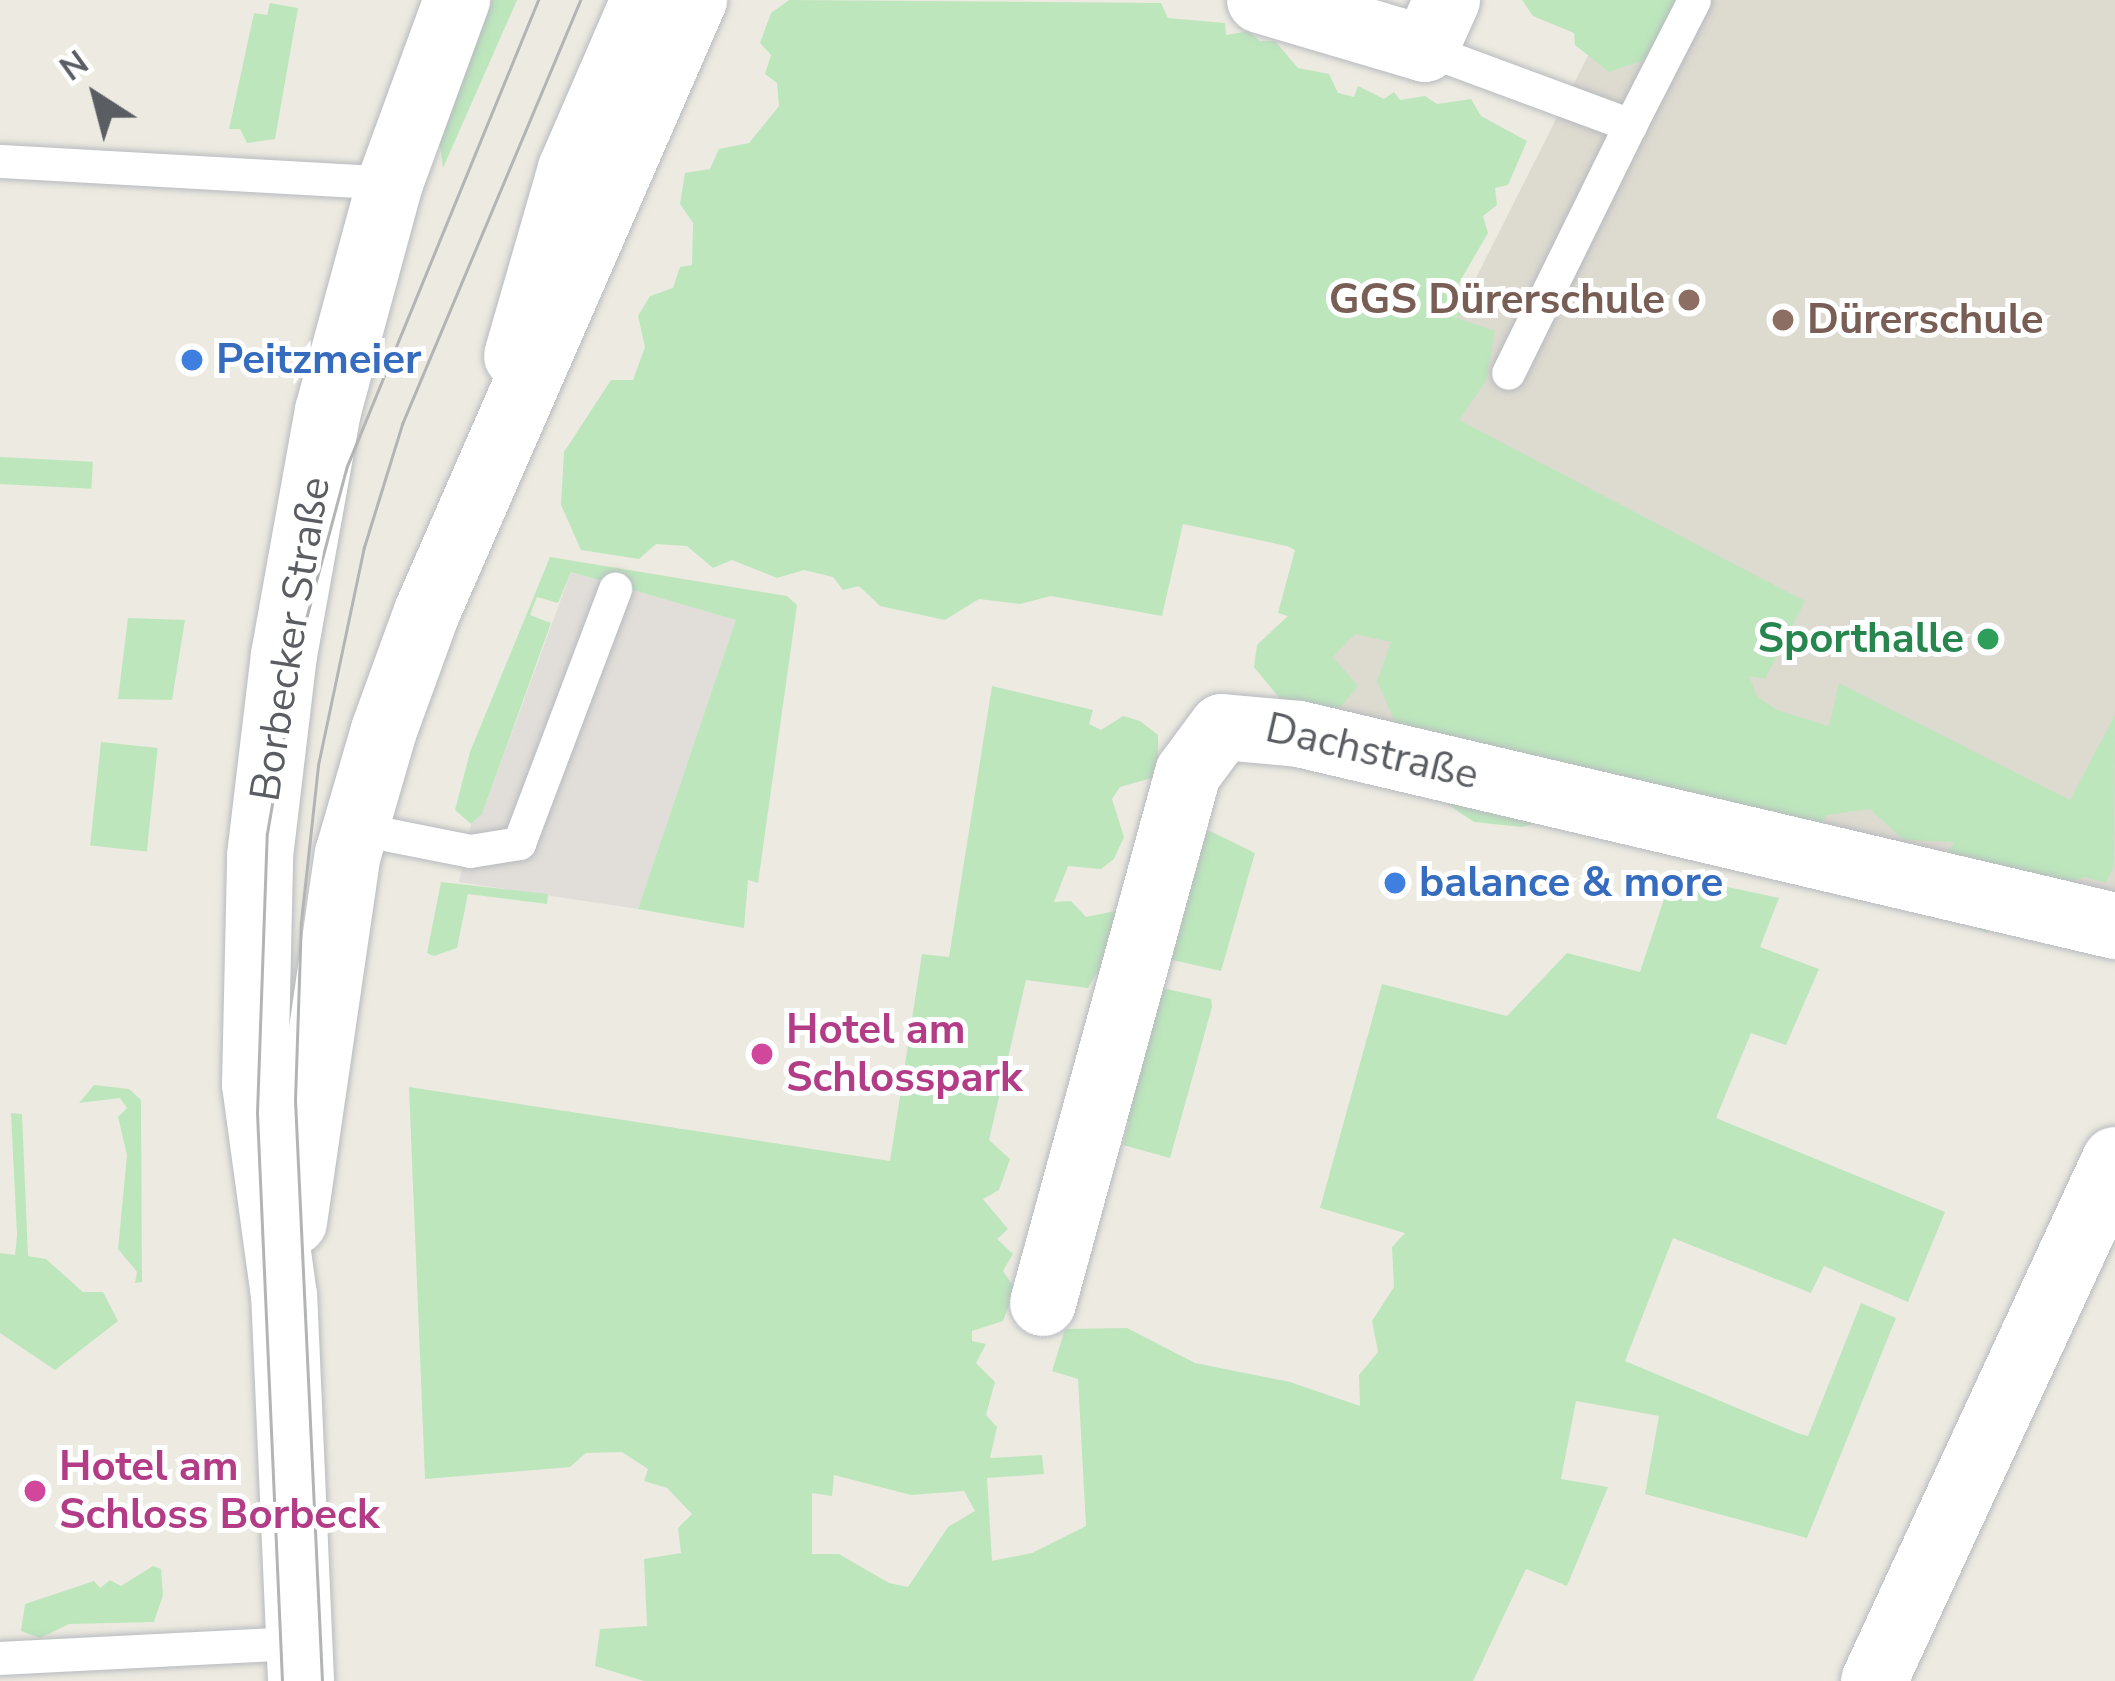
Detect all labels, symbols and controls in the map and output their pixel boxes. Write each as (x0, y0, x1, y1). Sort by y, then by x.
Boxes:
north arrow (36, 36, 156, 156)
text: N (51, 41, 98, 92)
place label: GGS Dürerschule (1329, 275, 1665, 325)
marker: GGS Dürerschule (1676, 287, 1702, 313)
place label: Dürerschule (1807, 295, 2044, 345)
marker: Dürerschule (1770, 307, 1796, 333)
place label: Peitzmeier (216, 335, 421, 385)
marker: Peitzmeier (179, 347, 205, 373)
street label: Borbecker Straße (241, 473, 341, 805)
place label: Sporthalle (1757, 614, 1964, 664)
marker: Sporthalle (1975, 626, 2001, 652)
street label: Dachstraße (1261, 703, 1483, 801)
place label: balance & more (1419, 858, 1723, 908)
marker: balance & more (1382, 870, 1408, 896)
place label: Hotel am Schlosspark (786, 1005, 1022, 1104)
marker: Hotel am Schlosspark (749, 1041, 775, 1067)
place label: Hotel am Schloss Borbeck (59, 1442, 379, 1540)
marker: Hotel am Schloss Borbeck (22, 1478, 48, 1504)

